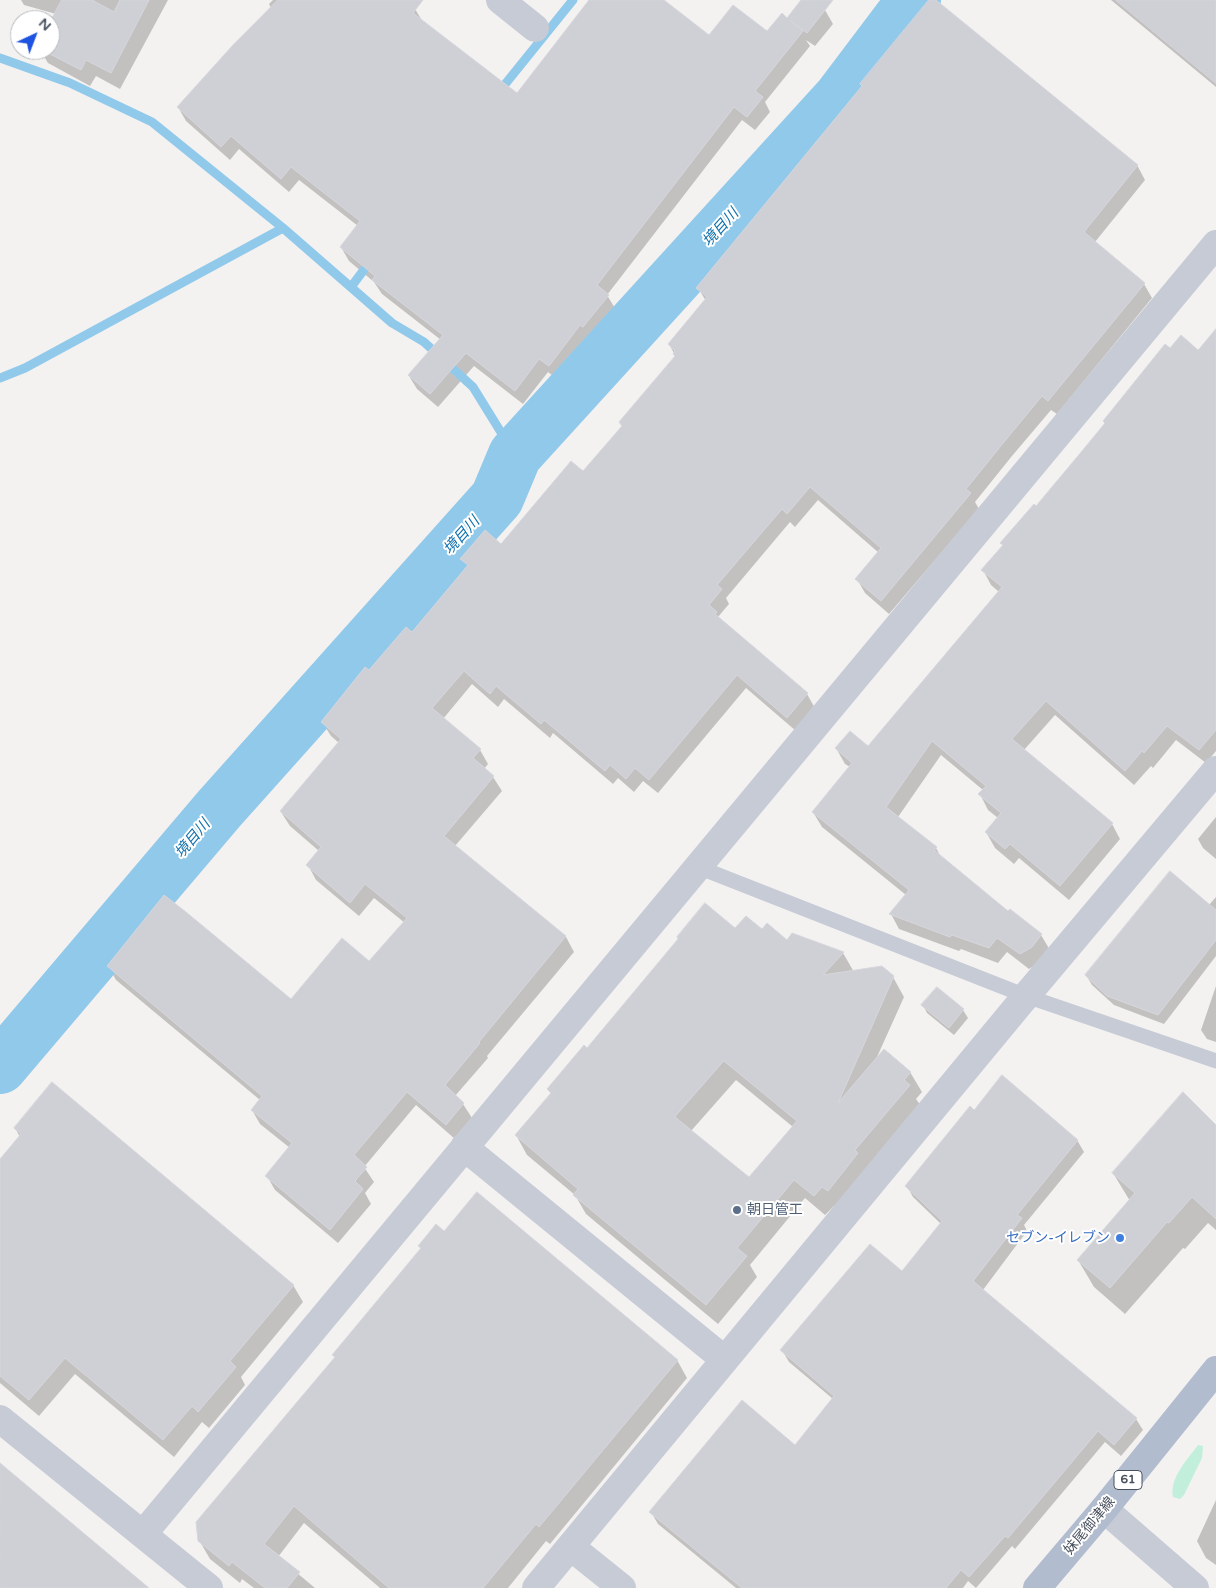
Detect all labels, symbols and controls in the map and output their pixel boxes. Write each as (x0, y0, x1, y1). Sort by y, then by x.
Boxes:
north arrow (10, 10, 60, 60)
text: N (35, 14, 55, 34)
water label: 境目川 (699, 205, 743, 251)
water label: 境目川 (440, 513, 484, 559)
water label: 境目川 (172, 816, 214, 862)
place label: 朝日管工 (747, 1202, 803, 1218)
marker: 朝日管工 (731, 1204, 743, 1216)
place label: セブン-イレブン (1006, 1230, 1110, 1246)
marker: セブン-イレブン (1114, 1232, 1126, 1244)
road number: 61 (1114, 1470, 1142, 1490)
street label: 妹尾御津線 (1061, 1494, 1119, 1558)

